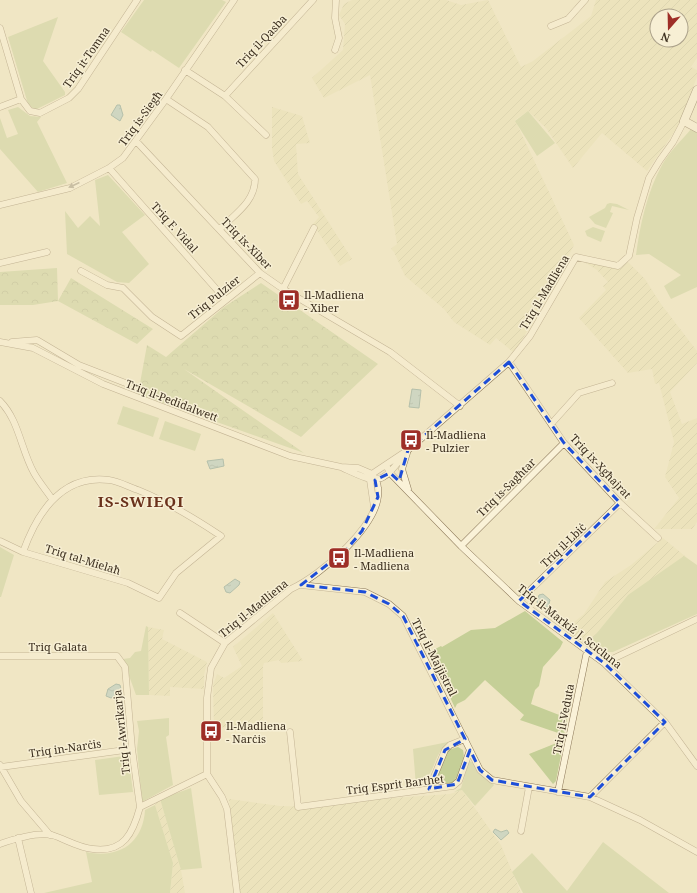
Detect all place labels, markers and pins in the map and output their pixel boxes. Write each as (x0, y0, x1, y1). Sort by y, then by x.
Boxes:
bus stop icon: Il-Madliena - Xiber (276, 287, 302, 313)
place label: Il-Madliena - Xiber (304, 287, 364, 315)
bus stop icon: Il-Madliena - Pulzier (398, 427, 424, 453)
place label: Il-Madliena - Pulzier (426, 427, 486, 455)
bus stop icon: Il-Madliena - Madliena (326, 545, 352, 571)
place label: Il-Madliena - Madliena (354, 545, 414, 573)
bus stop icon: Il-Madliena - Narċis (198, 718, 224, 744)
place label: Il-Madliena - Narċis (226, 718, 286, 746)

